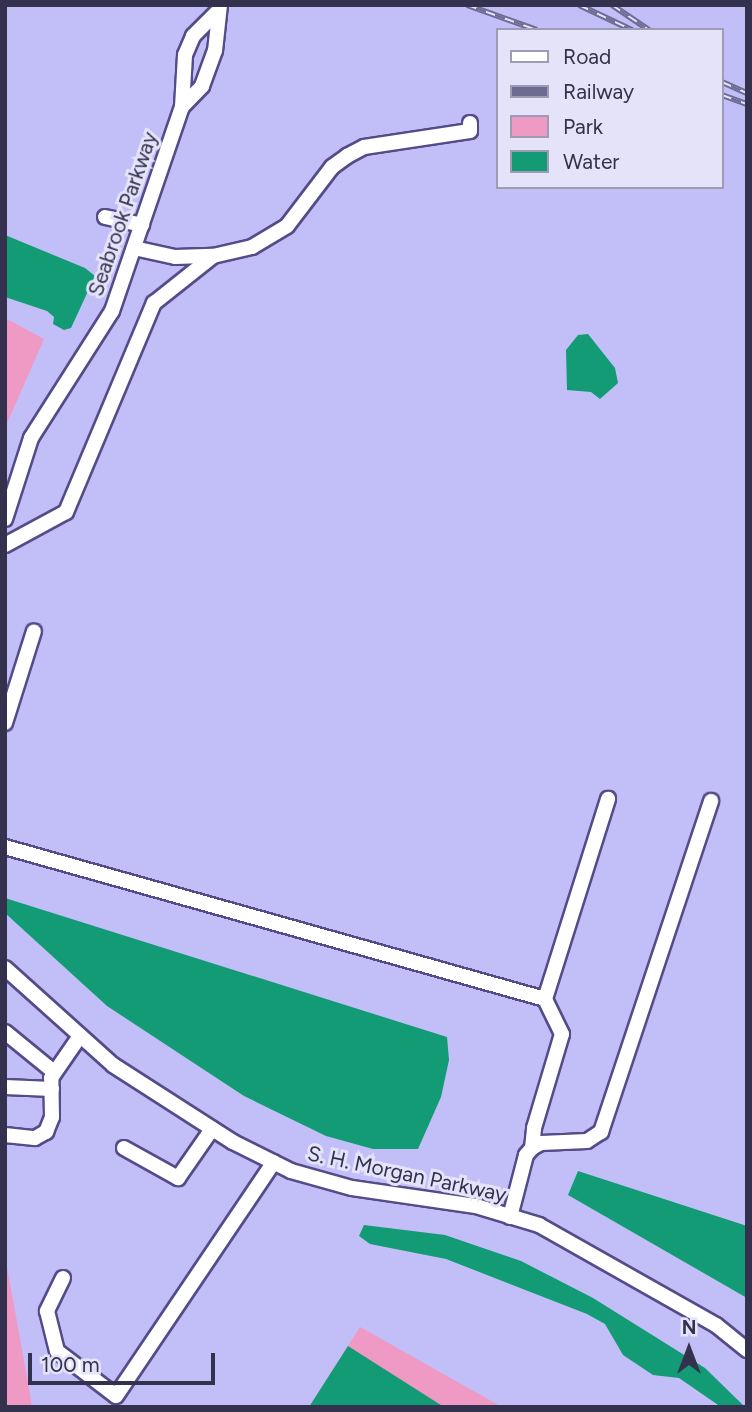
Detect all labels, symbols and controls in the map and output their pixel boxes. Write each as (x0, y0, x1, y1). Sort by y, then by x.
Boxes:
legend (496, 28, 724, 189)
text: Road (563, 44, 611, 69)
text: Railway (563, 79, 634, 104)
text: Park (563, 114, 603, 139)
street label: Seabrook Parkway (83, 129, 163, 299)
text: Water (563, 149, 619, 174)
street label: S. H. Morgan Parkway (305, 1141, 509, 1207)
north arrow (654, 1314, 724, 1384)
text: N (682, 1316, 696, 1339)
scale bar (32, 1338, 219, 1382)
text: 100 m (41, 1352, 100, 1377)

